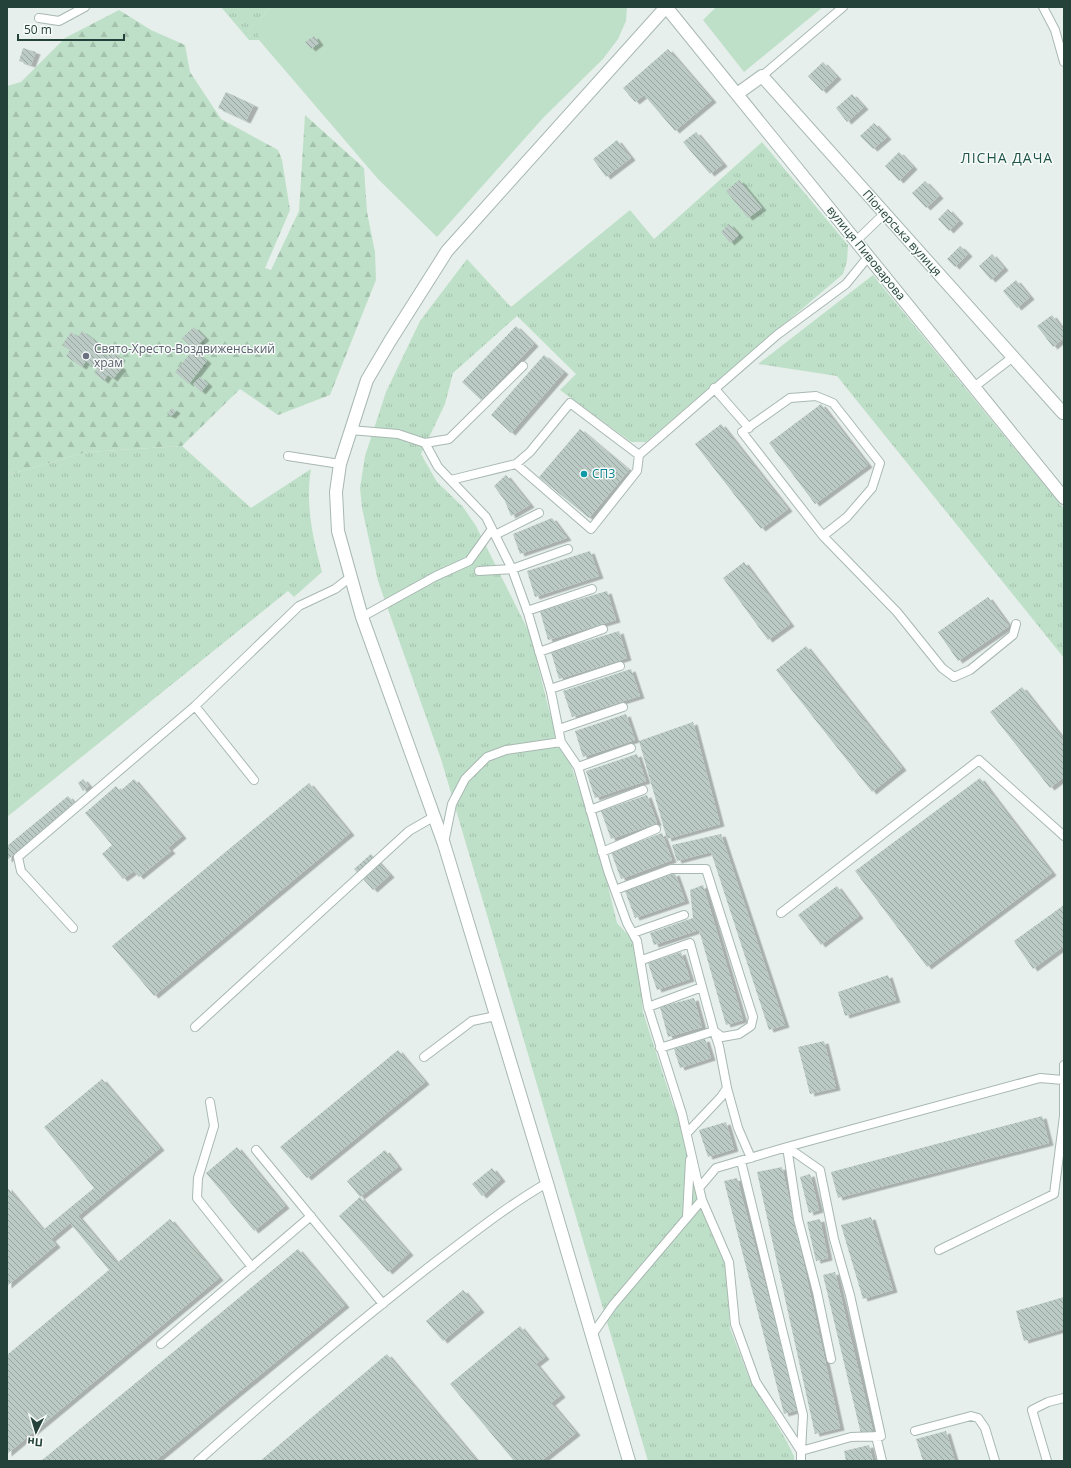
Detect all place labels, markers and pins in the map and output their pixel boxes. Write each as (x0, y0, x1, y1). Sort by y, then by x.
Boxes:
place label: Свято-Хресто-Воздвиженський храм (94, 340, 275, 371)
marker: Свято-Хресто-Воздвиженський храм (81, 351, 91, 361)
place label: СПЗ (592, 465, 615, 482)
marker: СПЗ (579, 469, 589, 479)

